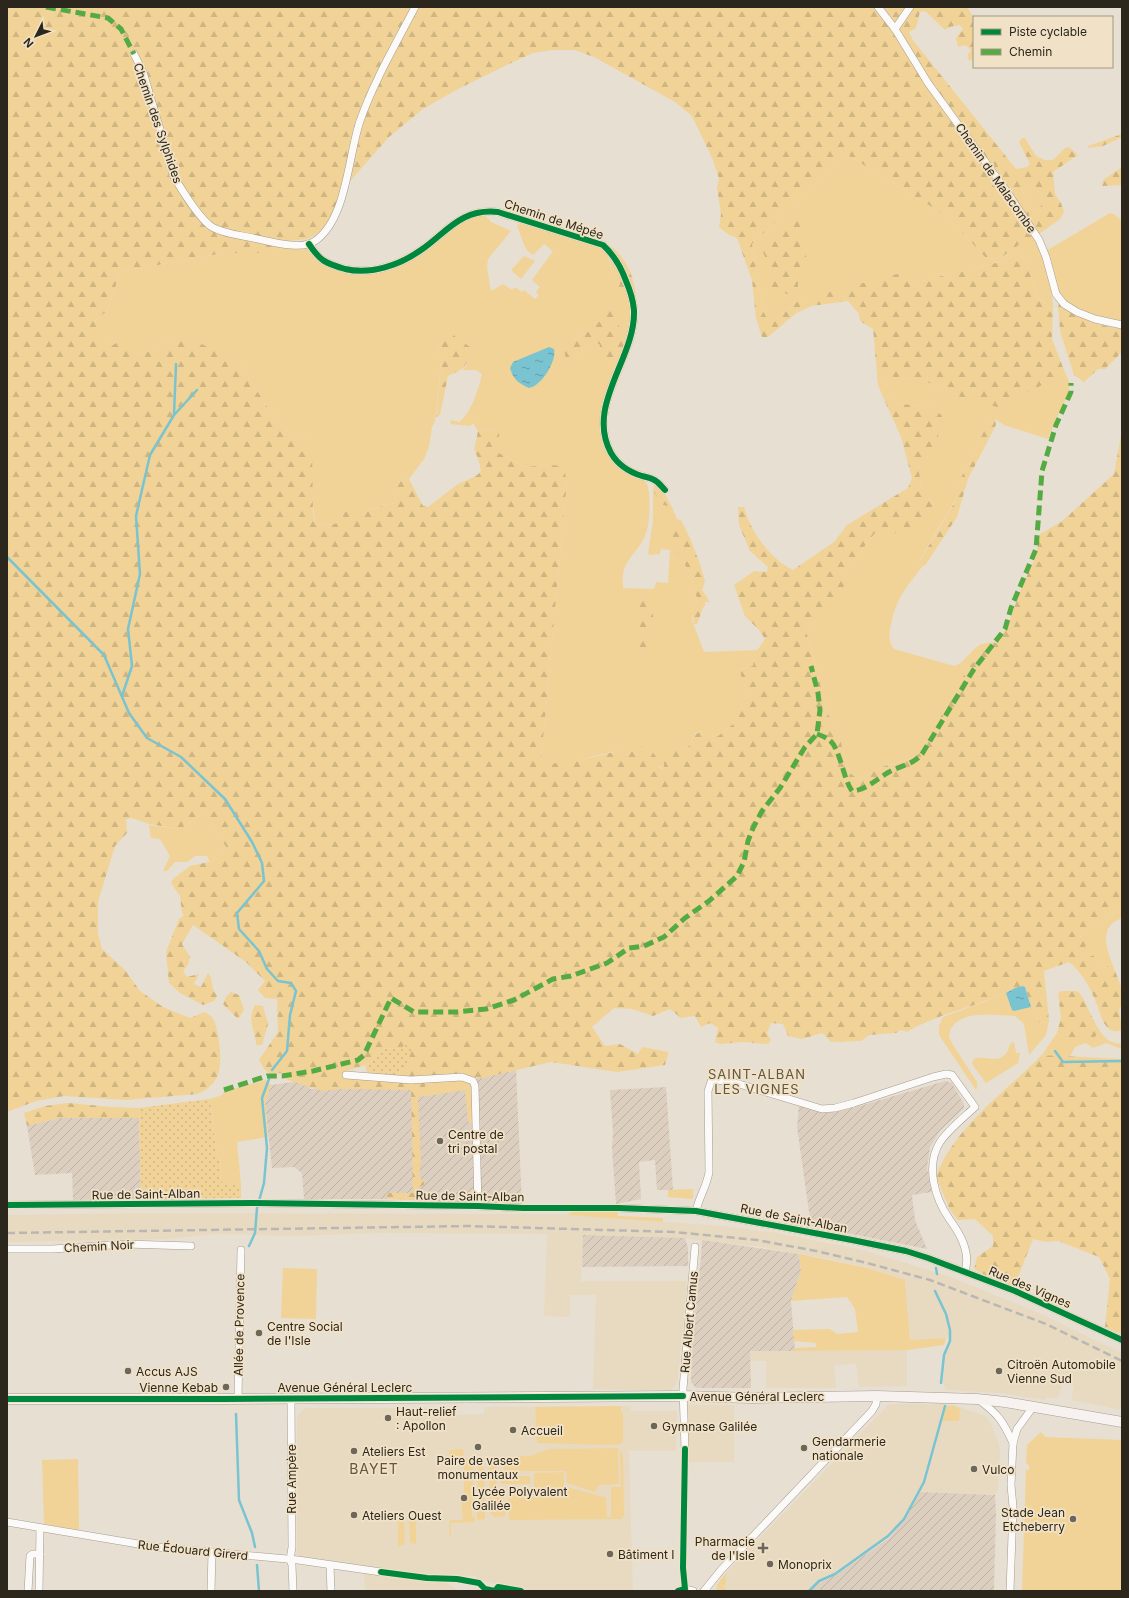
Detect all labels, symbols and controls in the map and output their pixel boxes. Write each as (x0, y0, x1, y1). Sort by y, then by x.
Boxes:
north arrow (16, 16, 56, 56)
legend (973, 16, 1113, 68)
text: Piste cyclable (1009, 24, 1087, 39)
text: N (21, 35, 37, 50)
text: Chemin (1009, 44, 1052, 59)
street label: Chemin des Sylphides (130, 61, 186, 185)
street label: Chemin de Malacombe (952, 120, 1040, 236)
street label: Chemin de Mépée (502, 196, 606, 242)
district label: SAINT-ALBAN LES VIGNES (708, 1066, 806, 1097)
place label: Centre de tri postal (448, 1127, 504, 1156)
marker: Centre de tri postal (435, 1136, 445, 1146)
street label: Rue de Saint-Alban (92, 1186, 200, 1202)
street label: Rue de Saint-Alban (416, 1188, 524, 1204)
street label: Rue de Saint-Alban (739, 1200, 849, 1236)
street label: Chemin Noir (63, 1237, 135, 1255)
street label: Rue des Vignes (986, 1263, 1074, 1311)
street label: Rue Albert Camus (677, 1270, 701, 1374)
street label: Allée de Provence (231, 1274, 247, 1376)
place label: Centre Social de l'Isle (267, 1319, 343, 1348)
marker: Centre Social de l'Isle (254, 1328, 264, 1338)
place label: Citroën Automobile Vienne Sud (1007, 1357, 1116, 1386)
place label: Accus AJS (136, 1364, 198, 1379)
marker: Accus AJS (123, 1366, 133, 1376)
marker: Citroën Automobile Vienne Sud (994, 1366, 1004, 1376)
place label: Vienne Kebab (139, 1380, 218, 1395)
street label: Avenue Général Leclerc (278, 1380, 413, 1395)
marker: Vienne Kebab (221, 1382, 231, 1392)
street label: Avenue Général Leclerc (690, 1389, 825, 1404)
place label: Haut-relief : Apollon (396, 1404, 457, 1433)
marker: Haut-relief : Apollon (383, 1413, 393, 1423)
place label: Gymnase Galilée (662, 1419, 757, 1434)
marker: Gymnase Galilée (649, 1421, 659, 1431)
place label: Accueil (521, 1423, 563, 1438)
marker: Accueil (508, 1425, 518, 1435)
place label: Gendarmerie nationale (812, 1434, 886, 1463)
marker: Paire de vases monumentaux (473, 1442, 483, 1452)
marker: Gendarmerie nationale (799, 1443, 809, 1453)
street label: Rue Ampère (284, 1444, 299, 1514)
place label: Ateliers Est (362, 1444, 425, 1459)
marker: Ateliers Est (349, 1446, 359, 1456)
place label: Paire de vases monumentaux (437, 1453, 519, 1482)
district label: BAYET (349, 1460, 399, 1477)
place label: Vulco (982, 1462, 1014, 1477)
marker: Vulco (969, 1464, 979, 1474)
place label: Lycée Polyvalent Galilée (472, 1484, 568, 1513)
marker: Lycée Polyvalent Galilée (459, 1493, 469, 1503)
place label: Stade Jean Etcheberry (1001, 1505, 1065, 1534)
place label: Ateliers Ouest (362, 1508, 441, 1523)
marker: Ateliers Ouest (349, 1510, 359, 1520)
marker: Stade Jean Etcheberry (1068, 1514, 1078, 1524)
place label: Pharmacie de l'Isle (695, 1534, 755, 1563)
street label: Rue Édouard Girerd (137, 1537, 249, 1563)
marker: Pharmacie de l'Isle (758, 1543, 768, 1553)
place label: Bâtiment I (618, 1547, 675, 1562)
marker: Bâtiment I (605, 1549, 615, 1559)
place label: Monoprix (778, 1557, 832, 1572)
marker: Monoprix (765, 1559, 775, 1569)

